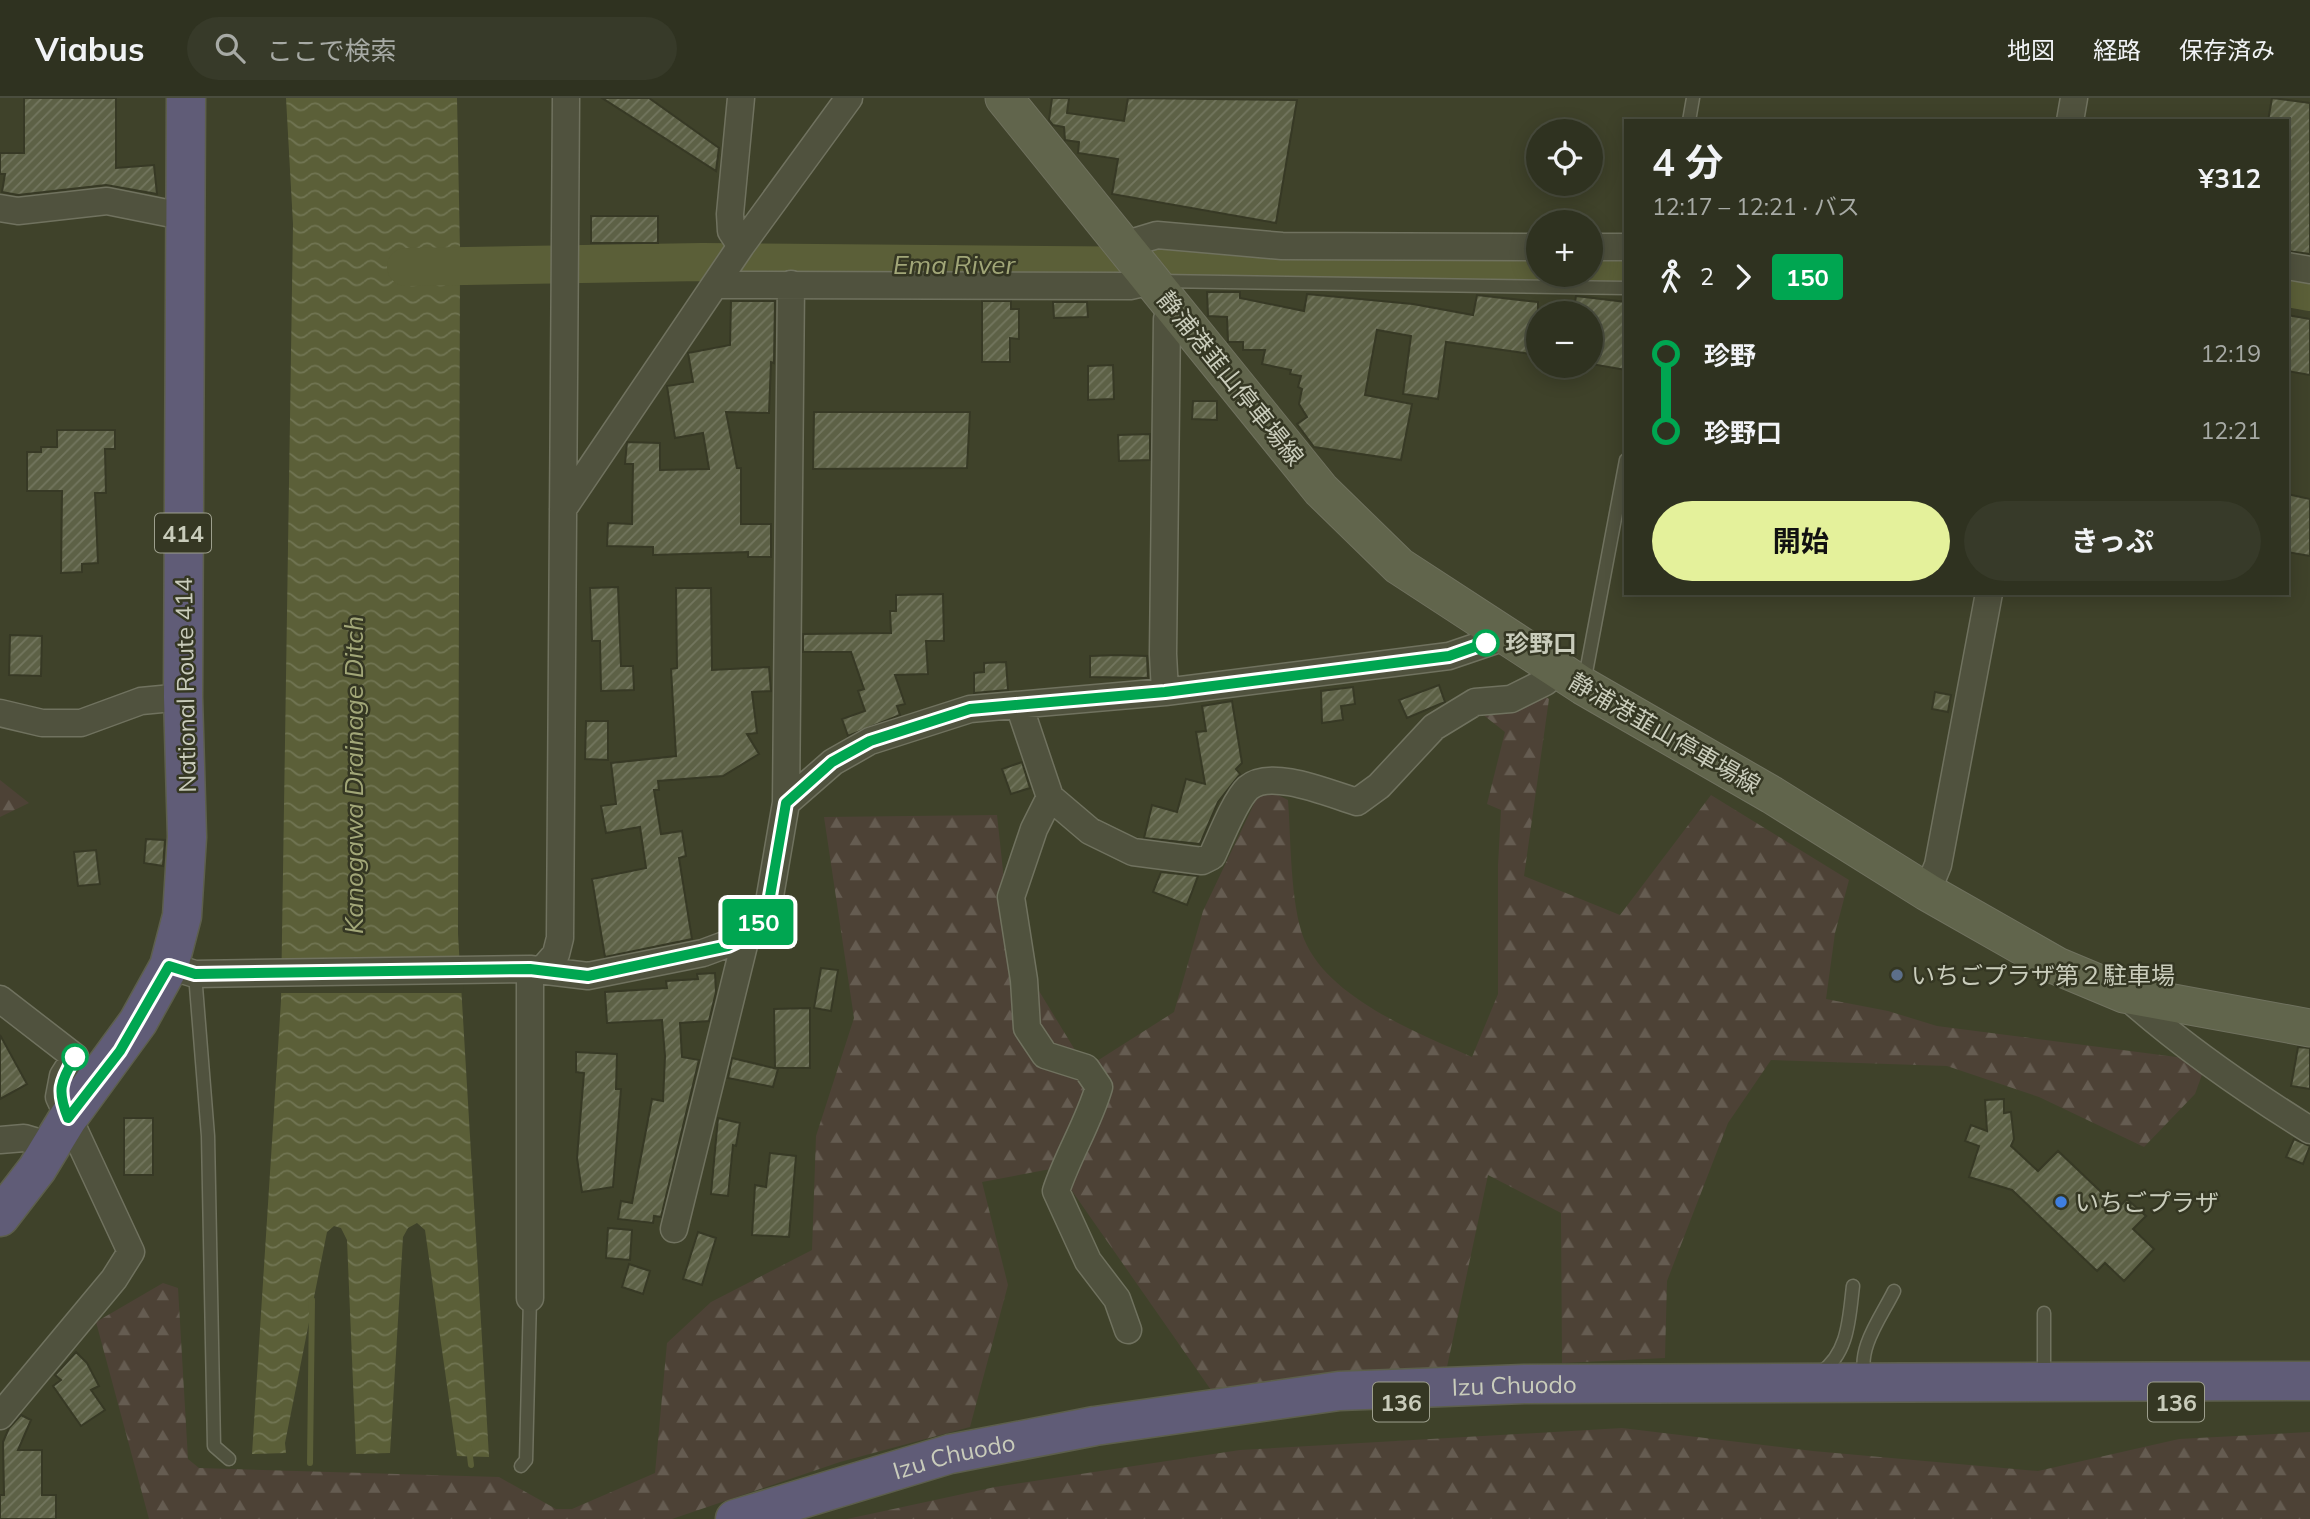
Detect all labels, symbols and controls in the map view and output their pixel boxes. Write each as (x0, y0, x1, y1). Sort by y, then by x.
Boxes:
search box (187, 17, 677, 80)
text: Viabus (35, 28, 145, 69)
icon: search (211, 29, 249, 67)
text: ここで検索 (267, 34, 397, 67)
text: 地図 (2007, 35, 2055, 65)
text: 経路 (2093, 35, 2141, 65)
text: 保存済み (2179, 35, 2275, 65)
map controls (1526, 119, 1603, 378)
button: locate (1526, 119, 1603, 196)
text: 4 分 (1652, 138, 1723, 186)
text: ¥312 (2199, 162, 2261, 195)
text: 12:17 – 12:21 · バス (1652, 192, 1860, 221)
button: + (1526, 210, 1603, 287)
water label: Ema River (893, 248, 1016, 281)
icon: walk (1652, 258, 1690, 296)
icon: forward (1724, 258, 1762, 296)
text: 2 (1700, 262, 1714, 291)
text: 150 (1786, 262, 1829, 292)
street label: 静浦港韮山停車場線 (1151, 285, 1311, 471)
button: − (1526, 301, 1603, 378)
text: 珍野 (1704, 339, 1756, 372)
text: 12:19 (2201, 339, 2261, 368)
text: 珍野口 (1704, 416, 1782, 449)
text: 12:21 (2201, 416, 2261, 445)
button: 開始 (1652, 501, 1950, 581)
button: きっぷ (1964, 501, 2261, 581)
road number: 414 (155, 514, 211, 552)
street label: National Route 414 (168, 577, 202, 793)
water label: Kanogawa Drainage Ditch (337, 616, 370, 934)
place label: 珍野口 (1505, 628, 1577, 658)
marker: 珍野口 (1473, 630, 1499, 656)
street label: 静浦港韮山停車場線 (1564, 666, 1766, 800)
line badge: 150 (718, 899, 798, 945)
text: 150 (736, 907, 780, 937)
place label: いちごプラザ第２駐車場 (1911, 960, 2175, 990)
marker: いちごプラザ第２駐車場 (1889, 967, 1905, 983)
unlabelled marker (62, 1044, 88, 1070)
place label: いちごプラザ (2075, 1187, 2219, 1217)
marker: いちごプラザ (2053, 1194, 2069, 1210)
street label: Izu Chuodo (1451, 1369, 1577, 1402)
road number: 136 (1373, 1382, 1429, 1422)
road number: 136 (2148, 1382, 2204, 1422)
street label: Izu Chuodo (889, 1427, 1018, 1485)

